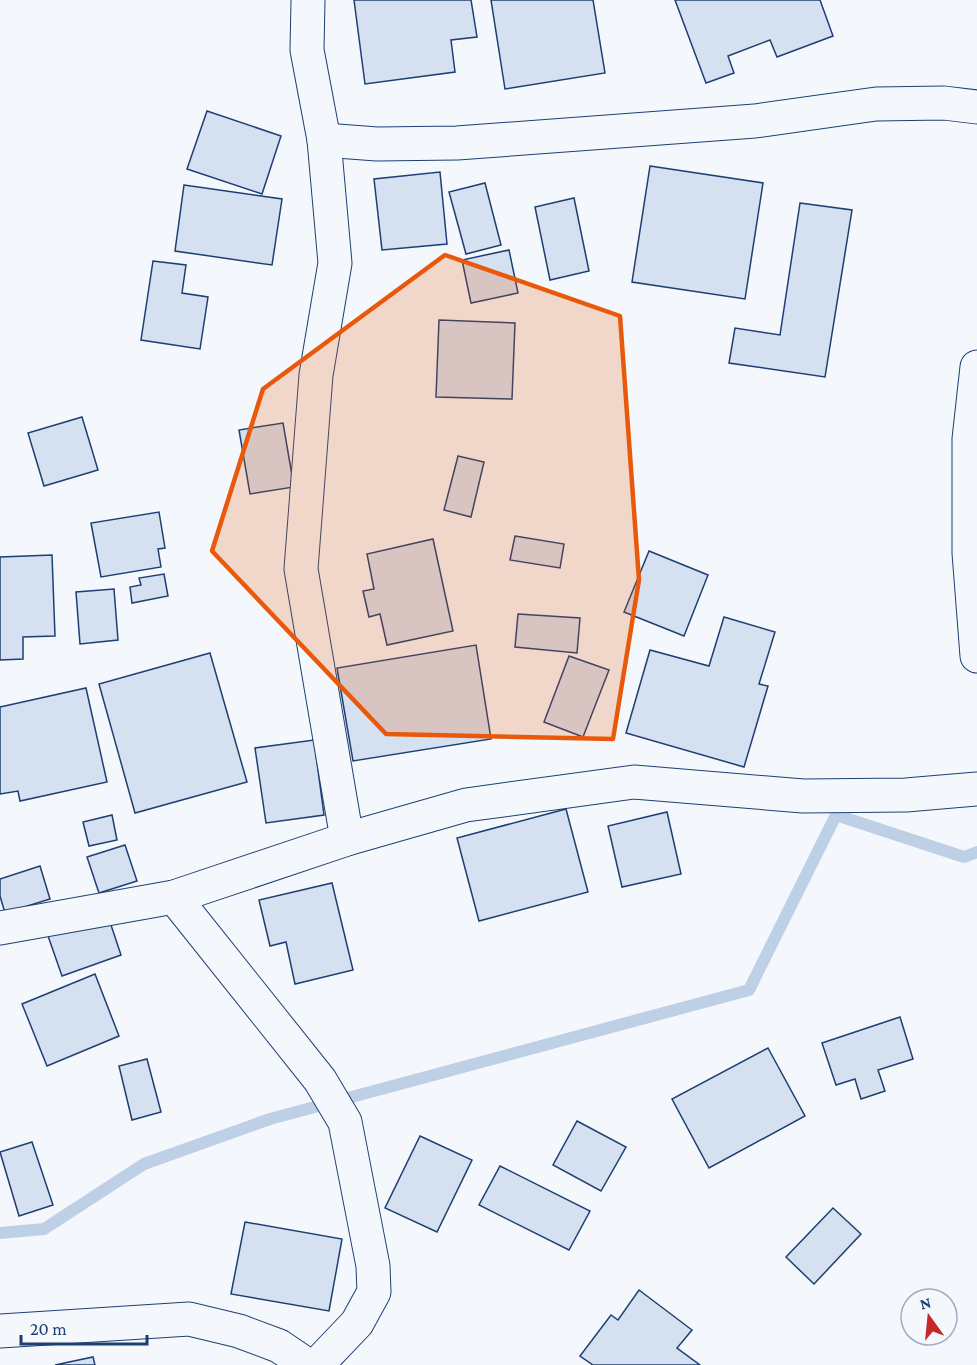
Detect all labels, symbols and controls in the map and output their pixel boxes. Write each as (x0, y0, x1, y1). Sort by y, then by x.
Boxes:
north arrow (899, 1287, 959, 1347)
text: N (918, 1293, 933, 1313)
scale bar (21, 1308, 147, 1346)
text: 20 m (30, 1319, 67, 1339)

